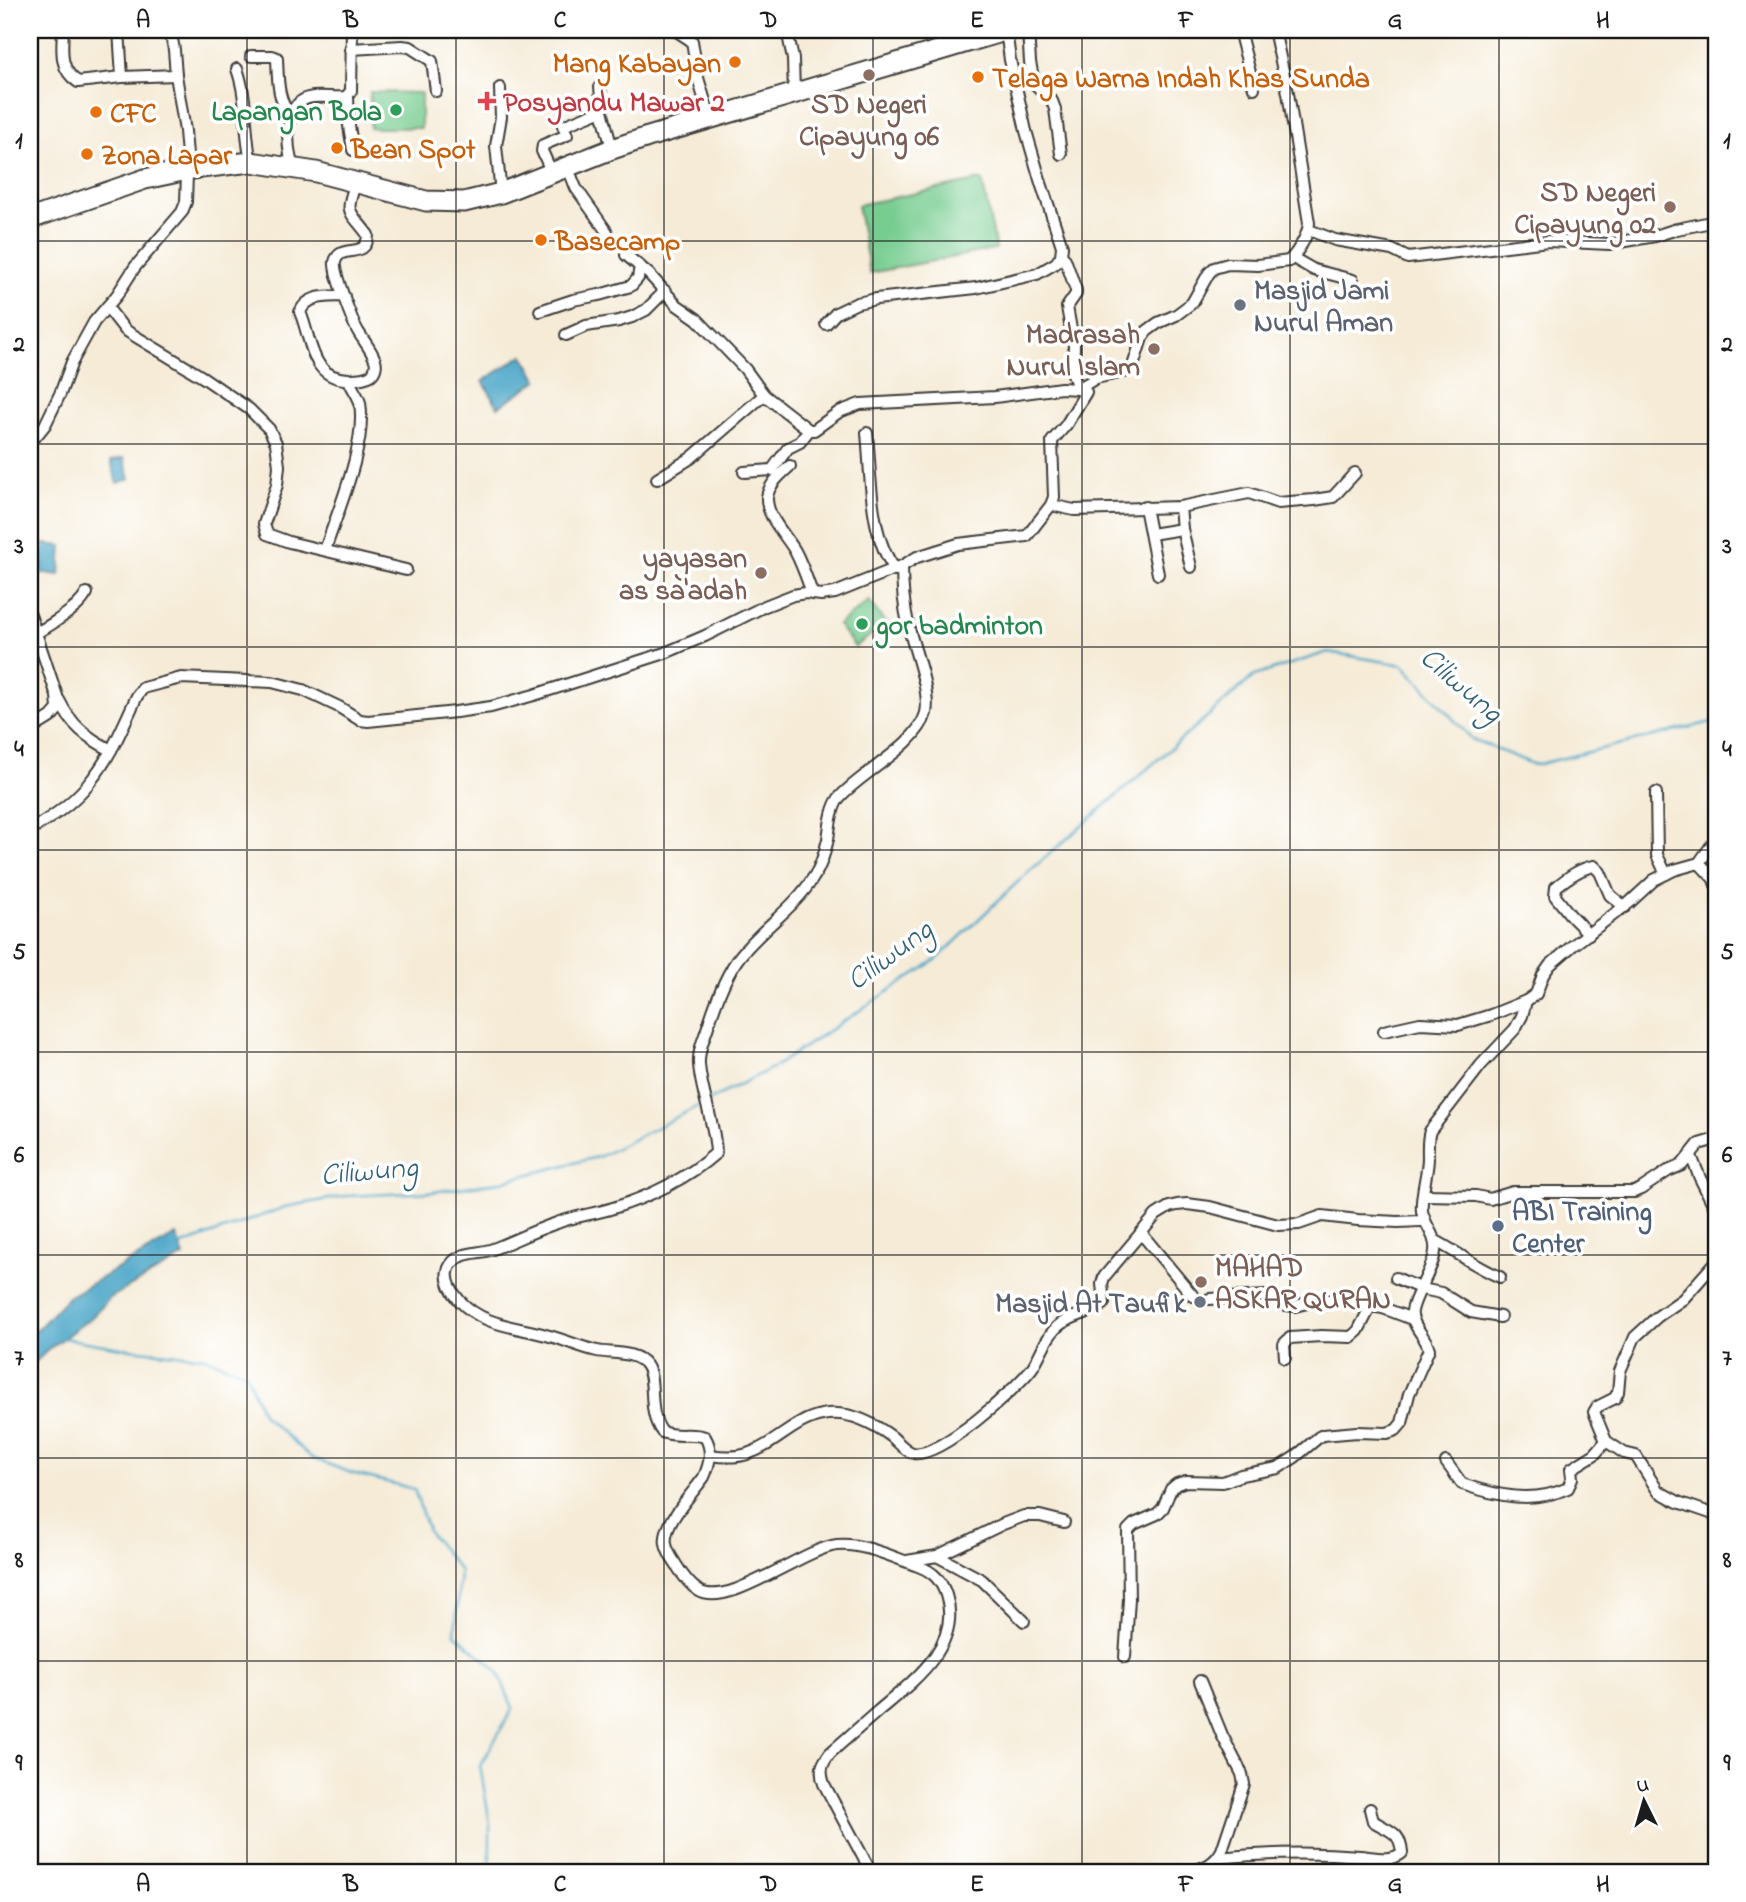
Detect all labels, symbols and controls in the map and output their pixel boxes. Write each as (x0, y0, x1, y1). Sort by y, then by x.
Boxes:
text: A (136, 5, 150, 38)
text: B (342, 5, 359, 38)
text: C (554, 5, 567, 38)
text: D (760, 5, 777, 38)
text: E (970, 5, 984, 38)
text: F (1178, 5, 1194, 38)
text: G (1388, 5, 1402, 38)
text: H (1596, 5, 1610, 38)
place label: Mang Kabayan (552, 45, 721, 87)
marker: Mang Kabayan (727, 54, 743, 70)
place label: Telaga Warna Indah Khas Sunda (992, 60, 1370, 102)
marker: SD Negeri Cipayung 06 (861, 67, 877, 83)
marker: Telaga Warna Indah Khas Sunda (970, 69, 986, 85)
place label: Posyandu Mawar 2 (503, 84, 725, 125)
place label: SD Negeri Cipayung 06 (799, 86, 940, 160)
marker: Posyandu Mawar 2 (477, 91, 497, 111)
place label: Lapangan Bola (211, 93, 382, 135)
place label: CFC (110, 95, 157, 136)
marker: Lapangan Bola (388, 102, 404, 118)
marker: CFC (88, 104, 104, 120)
text: 1 (15, 126, 23, 159)
text: 1 (1723, 126, 1731, 159)
place label: Bean Spot (349, 131, 476, 172)
place label: Zona Lapar (101, 137, 233, 178)
marker: Bean Spot (329, 140, 345, 156)
marker: Zona Lapar (79, 146, 95, 162)
place label: SD Negeri Cipayung 02 (1514, 174, 1656, 248)
marker: SD Negeri Cipayung 02 (1662, 199, 1678, 215)
place label: Basecamp (553, 223, 680, 264)
marker: Basecamp (533, 232, 549, 248)
place label: Masjid Jami Nurul Aman (1254, 272, 1393, 345)
marker: Masjid Jami Nurul Aman (1232, 297, 1248, 313)
place label: Madrasah Nurul Islam (1006, 316, 1140, 389)
text: 2 (12, 329, 25, 362)
text: 2 (1720, 329, 1733, 362)
marker: Madrasah Nurul Islam (1146, 341, 1162, 357)
text: 3 (13, 531, 24, 564)
text: 3 (1721, 531, 1732, 564)
place label: yayasan as sa'adah (619, 540, 747, 613)
marker: yayasan as sa'adah (753, 565, 769, 581)
place label: gor badminton (875, 607, 1043, 649)
marker: gor badminton (854, 616, 870, 632)
water label: Ciliwung (1409, 638, 1512, 735)
text: 4 (14, 734, 24, 767)
text: 4 (1722, 734, 1732, 767)
water label: Ciliwung (838, 910, 943, 1003)
text: 5 (12, 937, 26, 970)
text: 5 (1720, 937, 1734, 970)
text: 6 (14, 1140, 25, 1173)
text: 6 (1722, 1140, 1733, 1173)
water label: Ciliwung (319, 1147, 420, 1199)
place label: ABI Training Center (1512, 1193, 1652, 1266)
marker: ABI Training Center (1490, 1218, 1506, 1234)
place label: MAHAD ASKAR QURAN (1215, 1249, 1391, 1322)
marker: MAHAD ASKAR QURAN (1193, 1274, 1209, 1290)
place label: Masjid At Taufik (995, 1285, 1187, 1326)
marker: Masjid At Taufik (1192, 1294, 1208, 1310)
text: 7 (14, 1343, 24, 1376)
text: 7 (1722, 1343, 1732, 1376)
text: 8 (14, 1545, 24, 1578)
text: 8 (1722, 1545, 1732, 1578)
text: 9 (15, 1748, 24, 1781)
text: 9 (1723, 1748, 1732, 1781)
north arrow (1610, 1766, 1680, 1836)
text: U (1636, 1773, 1650, 1801)
text: A (136, 1869, 150, 1902)
text: B (342, 1869, 359, 1902)
text: C (554, 1869, 567, 1902)
text: D (760, 1869, 777, 1902)
text: E (970, 1869, 984, 1902)
text: F (1178, 1869, 1194, 1902)
text: G (1388, 1869, 1402, 1902)
text: H (1596, 1869, 1610, 1902)

